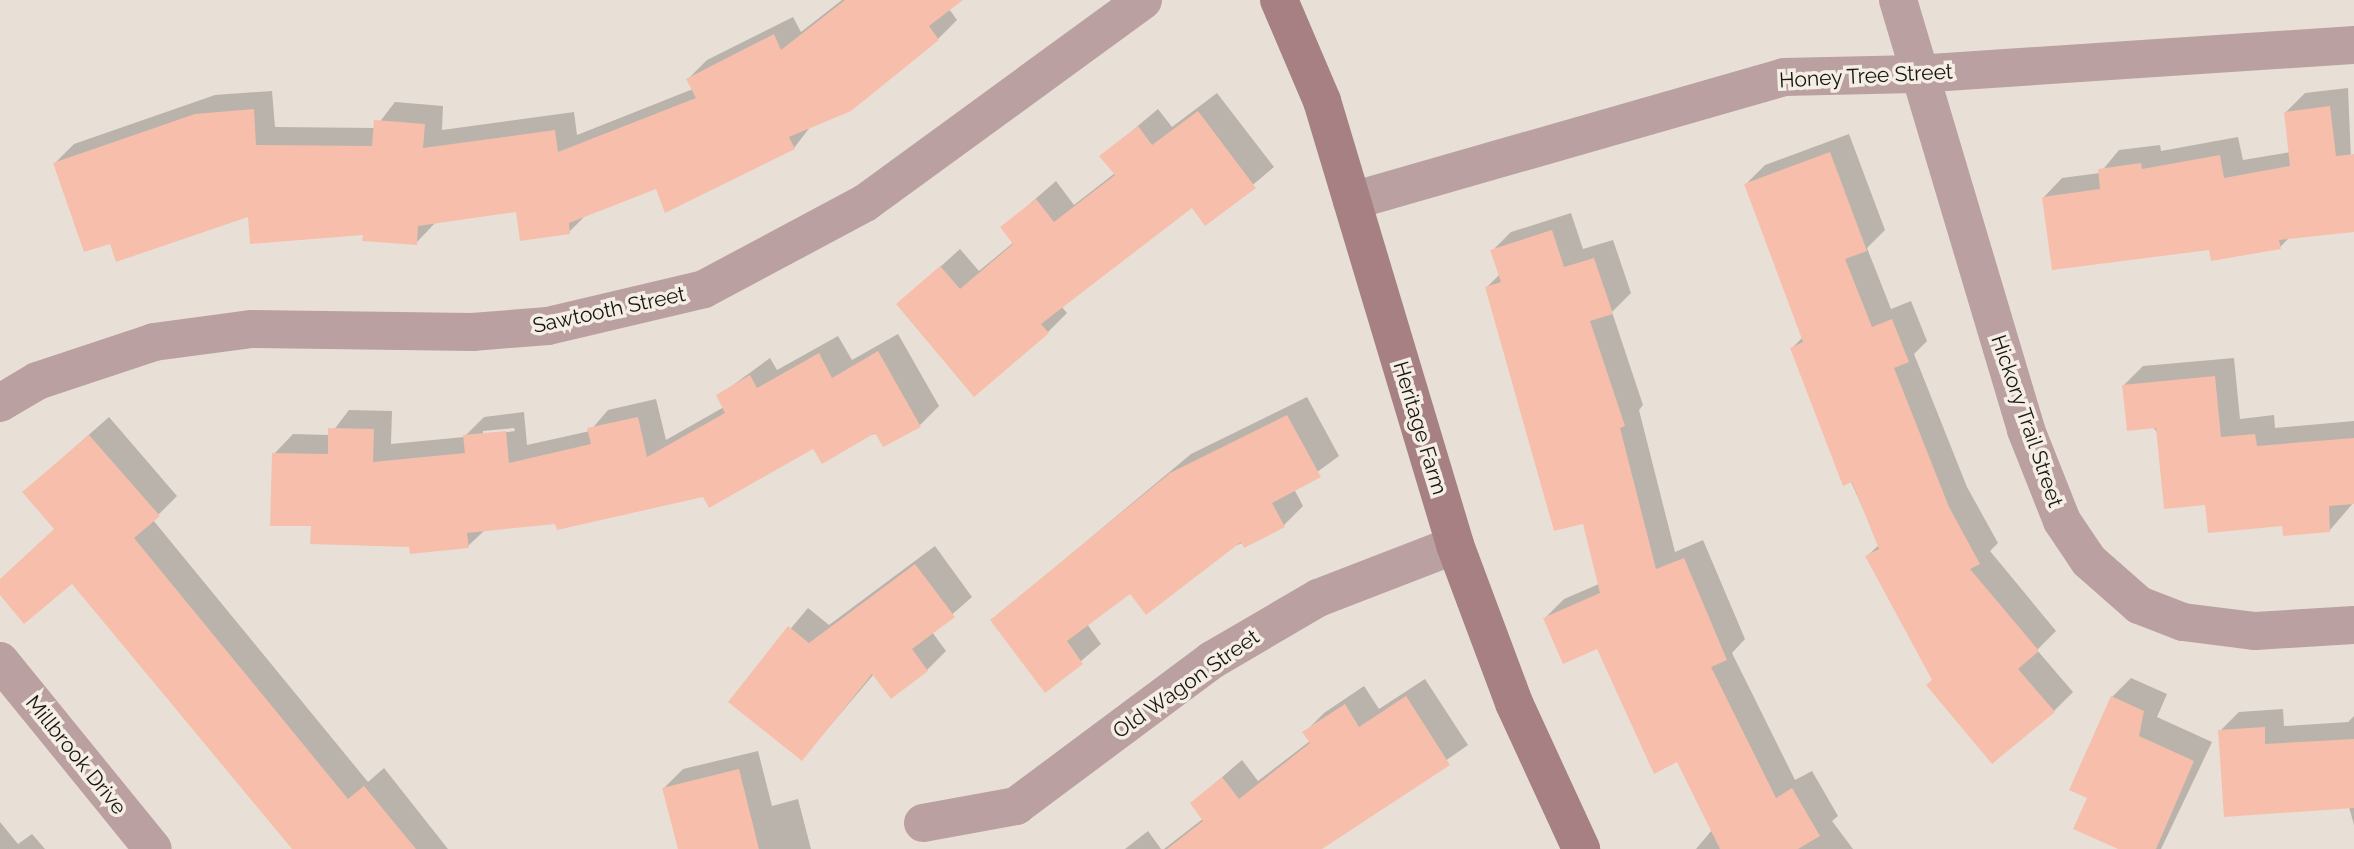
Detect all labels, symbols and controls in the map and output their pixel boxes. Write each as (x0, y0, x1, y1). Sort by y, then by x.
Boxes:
street label: Honey Tree Street (1778, 59, 1954, 93)
street label: Sawtooth Street (530, 282, 688, 338)
street label: Hickory Trail Street (1985, 331, 2069, 511)
street label: Heritage Farm (1388, 358, 1452, 498)
street label: Old Wagon Street (1108, 624, 1264, 744)
street label: Millbrook Drive (20, 690, 132, 820)

